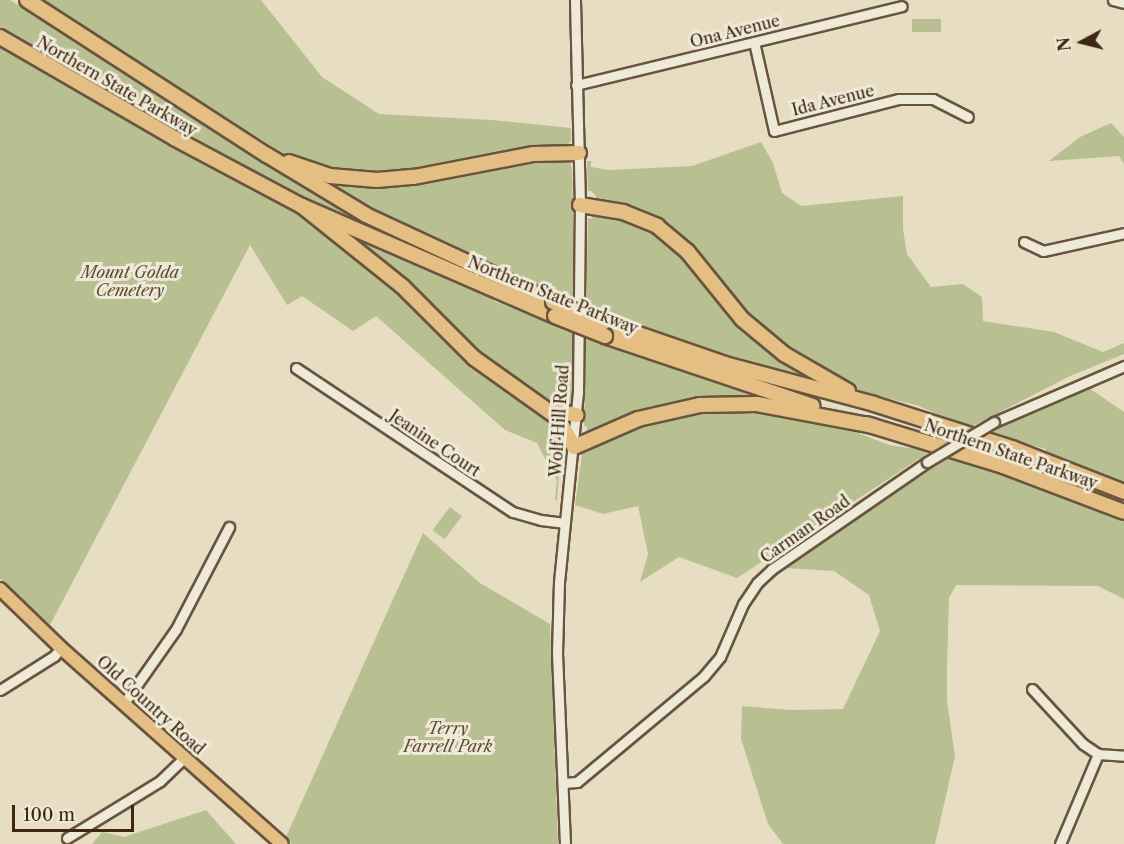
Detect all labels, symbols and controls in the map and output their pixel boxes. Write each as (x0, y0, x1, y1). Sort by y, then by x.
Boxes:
street label: Ona Avenue (688, 10, 782, 52)
north arrow (1052, 12, 1112, 72)
street label: Northern State Parkway (34, 32, 200, 140)
text: N (1053, 36, 1075, 52)
street label: Ida Avenue (789, 80, 877, 120)
street label: Northern State Parkway (465, 252, 641, 338)
park label: Mount Golda Cemetery (81, 262, 179, 300)
street label: Wolf Hill Road (545, 364, 573, 478)
street label: Jeanine Court (386, 406, 484, 480)
street label: Northern State Parkway (922, 415, 1100, 493)
street label: Carman Road (757, 491, 853, 567)
street label: Old Country Road (93, 651, 209, 759)
park label: Terry Farrell Park (404, 718, 492, 756)
scale bar (15, 793, 136, 831)
text: 100 m (23, 804, 75, 826)

